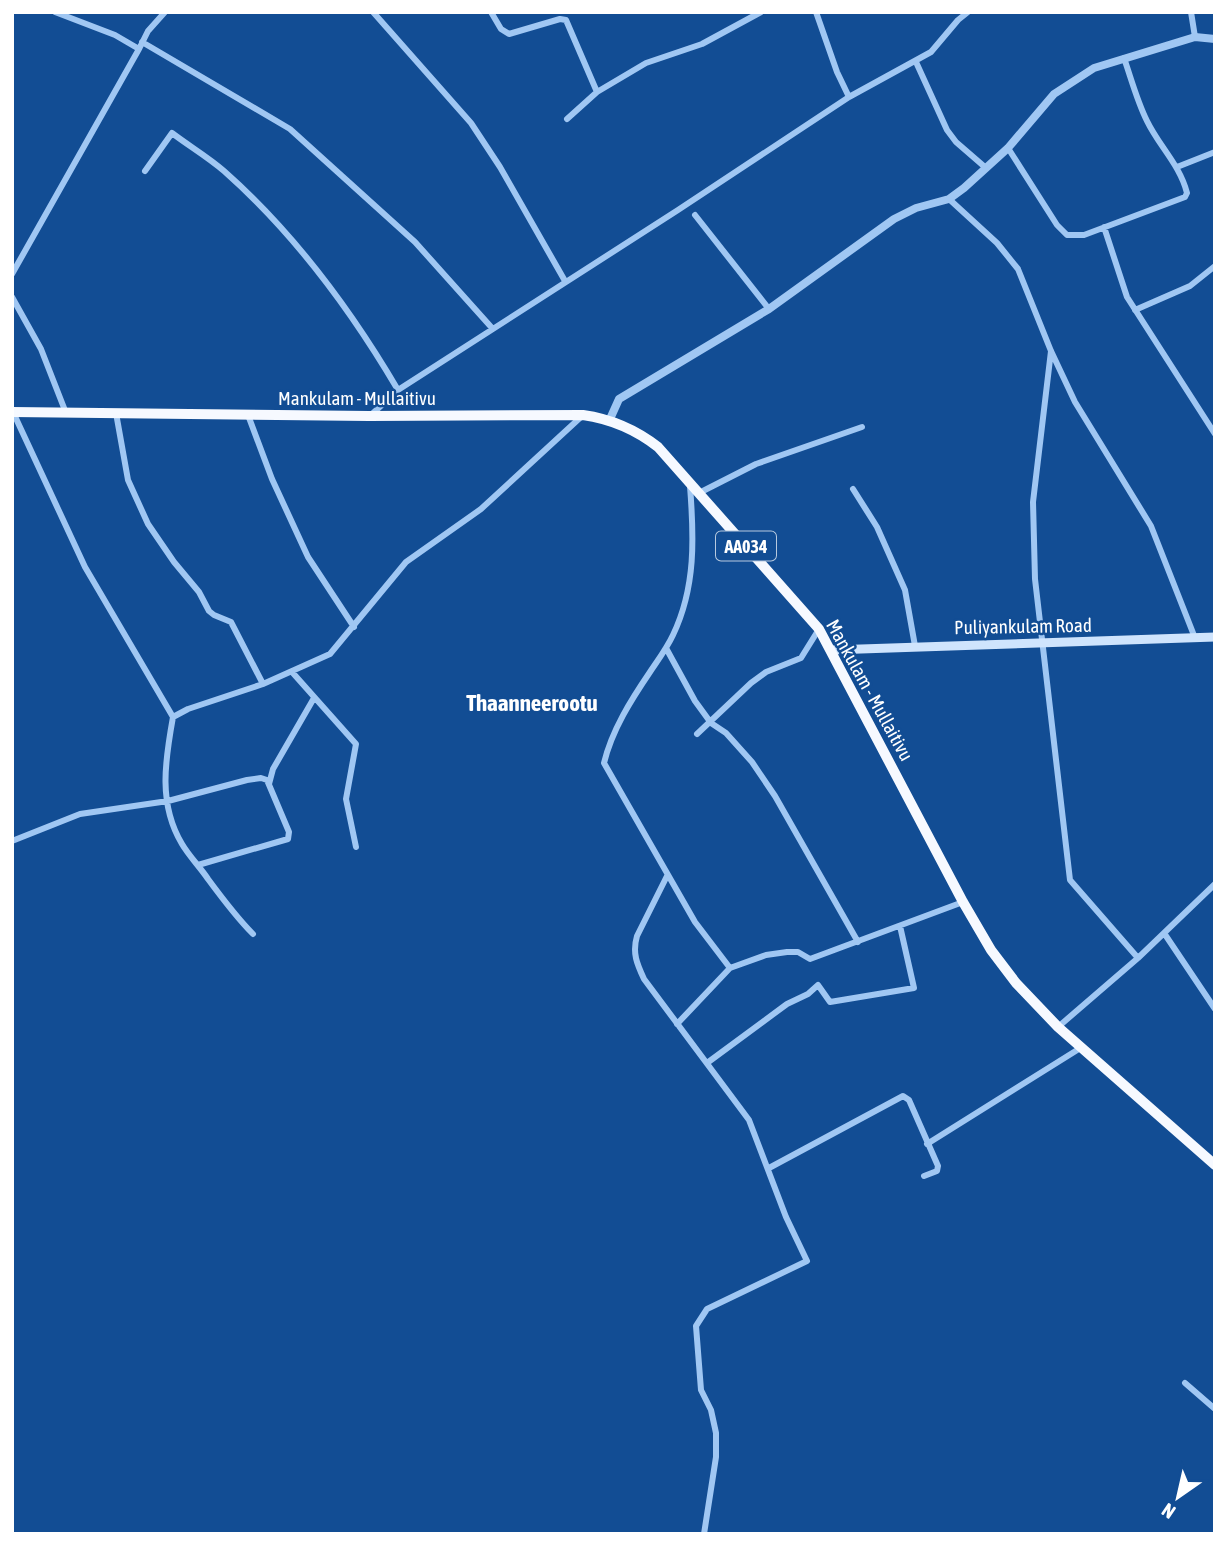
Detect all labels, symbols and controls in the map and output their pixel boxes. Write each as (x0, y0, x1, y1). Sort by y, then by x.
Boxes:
street label: Mankulam - Mullaitivu (278, 387, 436, 409)
road number: AA034 (716, 532, 776, 560)
street label: Puliyankulam Road (954, 614, 1092, 638)
street label: Mankulam - Mullaitivu (822, 616, 918, 764)
district label: Thaanneerootu (466, 690, 598, 716)
north arrow (1143, 1462, 1213, 1532)
text: N (1158, 1499, 1179, 1523)

